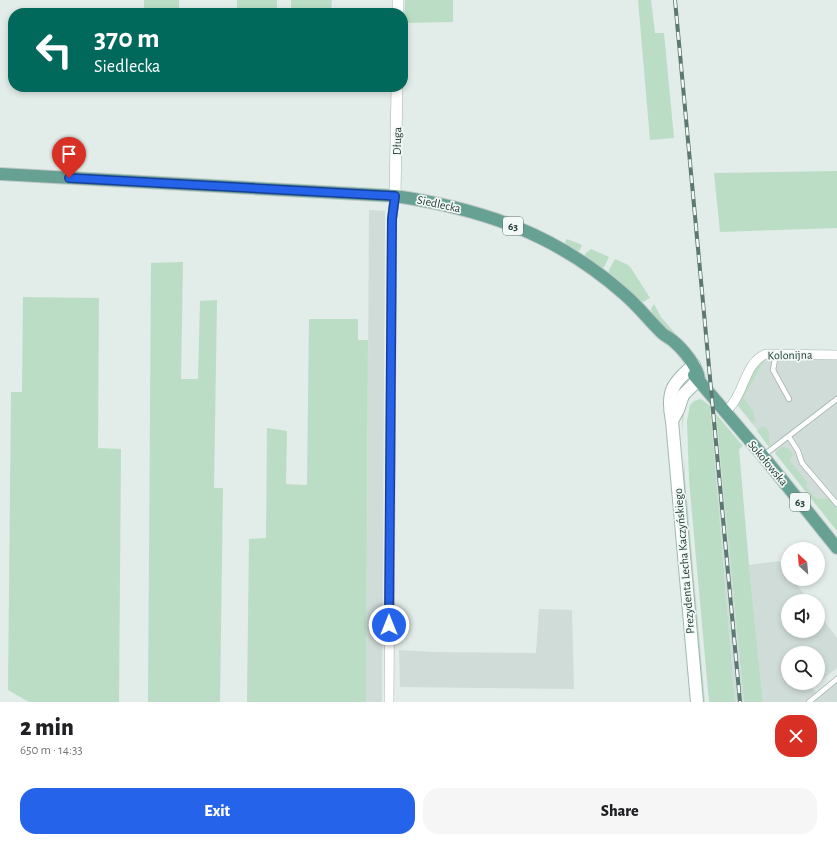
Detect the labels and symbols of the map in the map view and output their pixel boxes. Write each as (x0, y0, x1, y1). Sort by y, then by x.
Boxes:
street label: Długa (391, 126, 403, 155)
pin (52, 137, 86, 178)
street label: Siedlecka (416, 194, 462, 215)
road number: 63 (503, 217, 523, 235)
street label: Kolonijna (767, 349, 813, 362)
street label: Sokołowska (746, 438, 790, 488)
street label: Prezydenta Lecha Kaczyńskiego (672, 487, 697, 634)
road number: 63 (790, 493, 810, 511)
north arrow (781, 542, 825, 586)
position arrow (368, 604, 410, 646)

